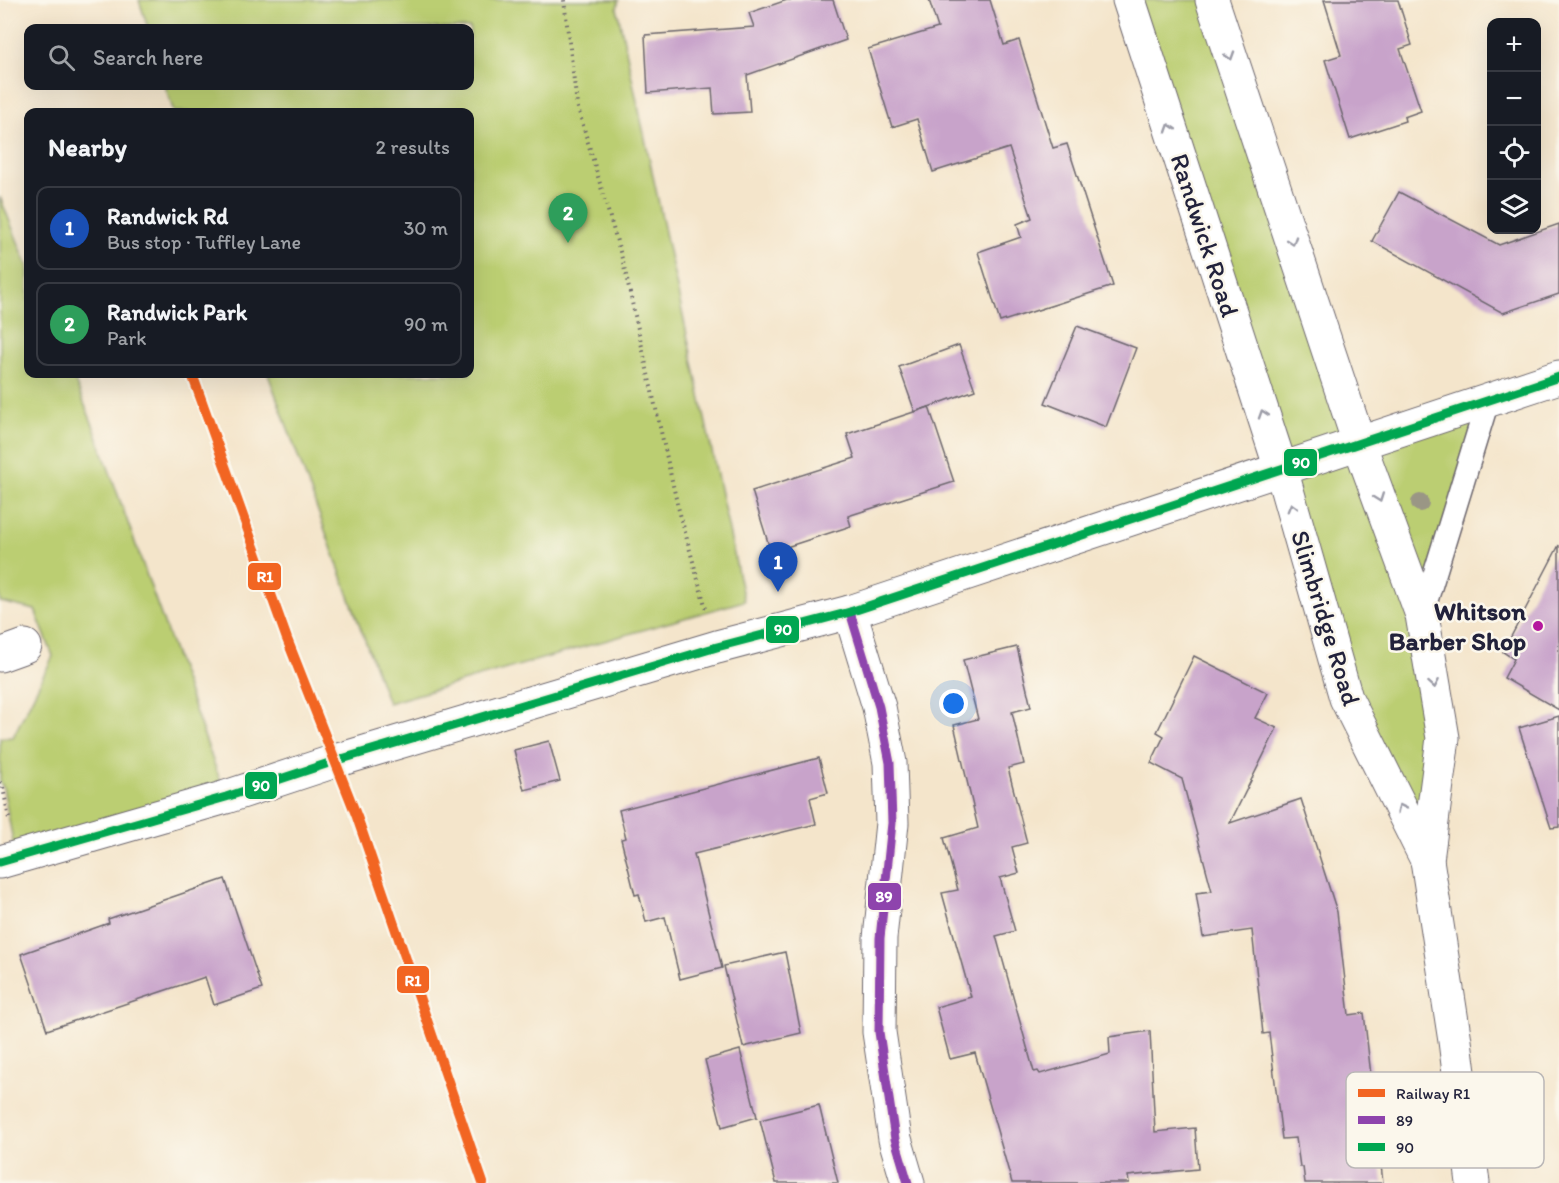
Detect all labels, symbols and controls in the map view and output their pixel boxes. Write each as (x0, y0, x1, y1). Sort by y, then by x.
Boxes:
map controls (1487, 18, 1541, 234)
button: + (1487, 18, 1541, 72)
search box (24, 24, 474, 90)
icon: search (45, 41, 78, 74)
text: Search here (93, 44, 203, 71)
one-way arrow (1223, 50, 1236, 60)
button: − (1487, 72, 1541, 126)
one-way arrow (1165, 123, 1178, 134)
button: locate (1487, 126, 1541, 180)
text: Nearby (48, 131, 127, 163)
text: 2 results (376, 135, 450, 159)
street label: Randwick Road (1163, 149, 1247, 321)
button: layers (1487, 180, 1541, 234)
pin: 2 (548, 194, 588, 243)
text: Randwick Rd (107, 203, 228, 230)
text: 1 (65, 216, 74, 240)
text: 30 m (403, 216, 448, 240)
text: Bus stop · Tuffley Lane (107, 230, 301, 254)
one-way arrow (1284, 235, 1297, 246)
text: Randwick Park (107, 299, 247, 326)
text: 2 (64, 312, 75, 336)
text: 90 m (404, 312, 448, 336)
text: Park (107, 326, 146, 350)
one-way arrow (1258, 409, 1270, 420)
line badge: 90 (1283, 448, 1318, 477)
text: 90 (1292, 453, 1310, 472)
one-way arrow (1372, 492, 1384, 503)
one-way arrow (1287, 502, 1299, 513)
street label: Slimbridge Road (1284, 526, 1368, 710)
pin: 1 (758, 542, 798, 592)
line badge: R1 (247, 562, 282, 591)
text: R1 (256, 567, 274, 586)
place label: Whitson Barber Shop (1389, 595, 1526, 657)
line badge: 90 (765, 615, 800, 644)
marker: Whitson Barber Shop (1531, 619, 1545, 633)
text: 90 (774, 620, 792, 639)
one-way arrow (1427, 679, 1440, 689)
your location (939, 689, 968, 718)
line badge: 90 (244, 771, 278, 800)
text: 90 (252, 776, 270, 795)
one-way arrow (1397, 804, 1408, 814)
line badge: 89 (867, 882, 902, 911)
text: 89 (875, 887, 893, 906)
line badge: R1 (396, 965, 430, 994)
text: R1 (404, 971, 422, 990)
legend (1346, 1072, 1544, 1168)
text: Railway R1 (1396, 1084, 1471, 1103)
text: 89 (1396, 1111, 1413, 1130)
text: 90 (1396, 1138, 1414, 1157)

